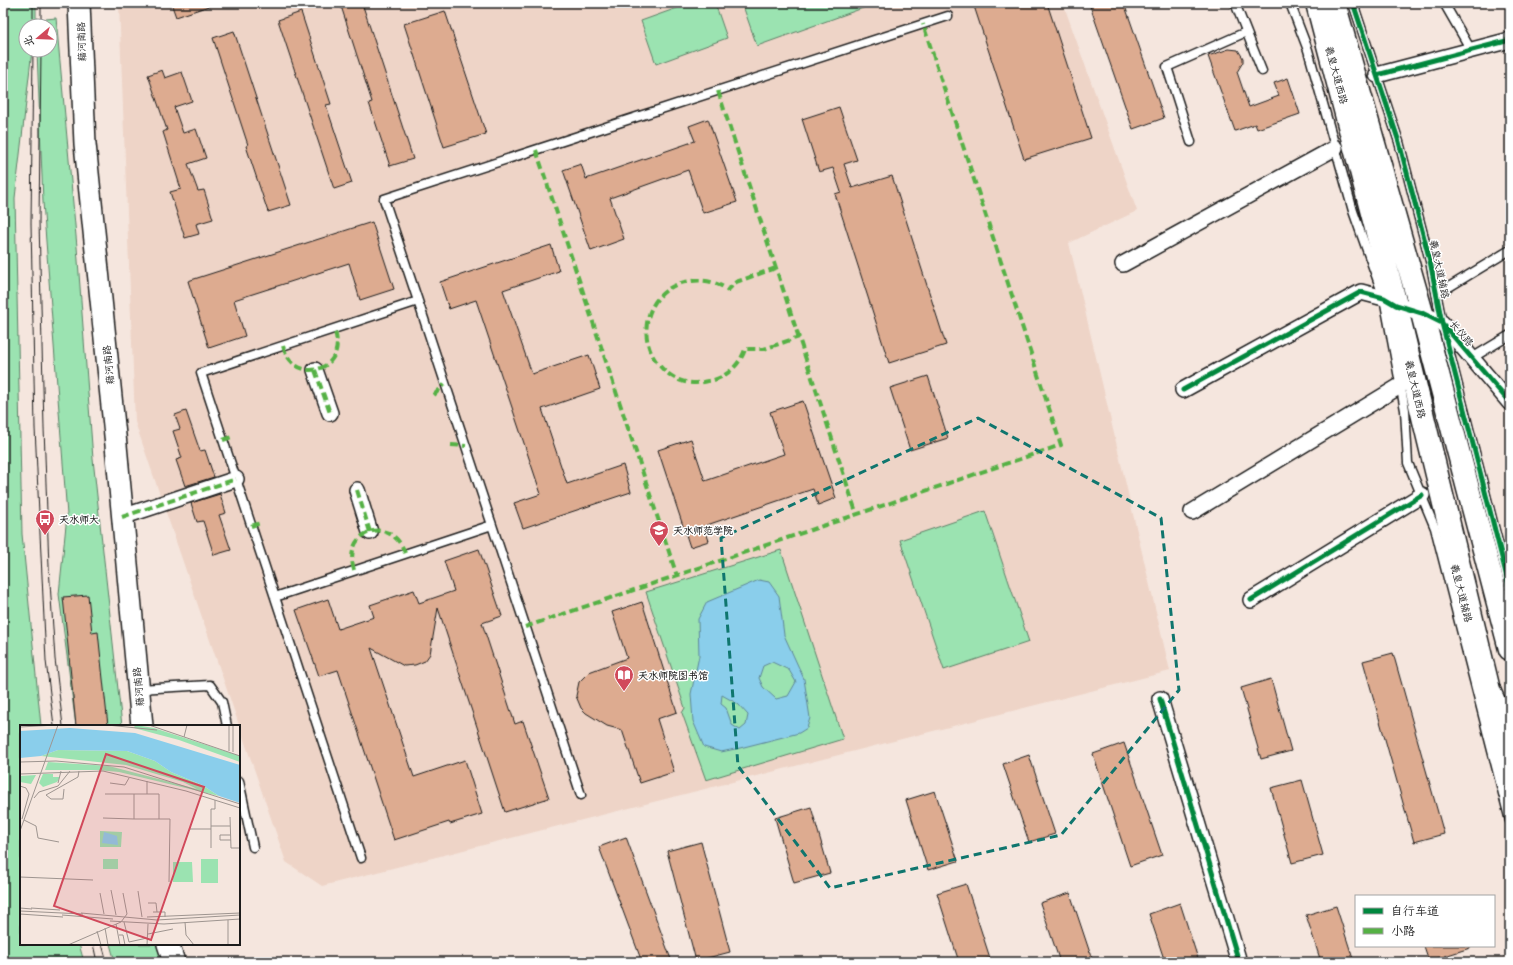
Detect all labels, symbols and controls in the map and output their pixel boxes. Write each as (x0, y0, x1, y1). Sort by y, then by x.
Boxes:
north arrow (18, 18, 58, 58)
street label: 藉河南路 (74, 22, 89, 62)
text: 北 (20, 34, 37, 49)
street label: 羲皇大道西路 (1322, 44, 1351, 106)
street label: 羲皇大道辅路 (1427, 238, 1452, 300)
street label: 长仪路 (1447, 318, 1476, 349)
street label: 藉河南路 (100, 344, 117, 386)
street label: 羲皇大道西路 (1402, 358, 1429, 420)
bus stop icon: 天水师大 (34, 508, 56, 536)
place label: 天水师大 (59, 513, 99, 526)
school or university icon: 天水师范学院 (648, 519, 670, 547)
place label: 天水师范学院 (673, 524, 733, 537)
street label: 羲皇大道辅路 (1448, 562, 1475, 624)
library icon: 天水师院图书馆 (613, 664, 635, 692)
street label: 藉河南路 (130, 666, 147, 707)
place label: 天水师院图书馆 (638, 669, 708, 682)
inset map (20, 725, 240, 945)
legend (1355, 895, 1495, 947)
text: 自行车道 (1391, 903, 1439, 918)
text: 小路 (1391, 923, 1415, 938)

